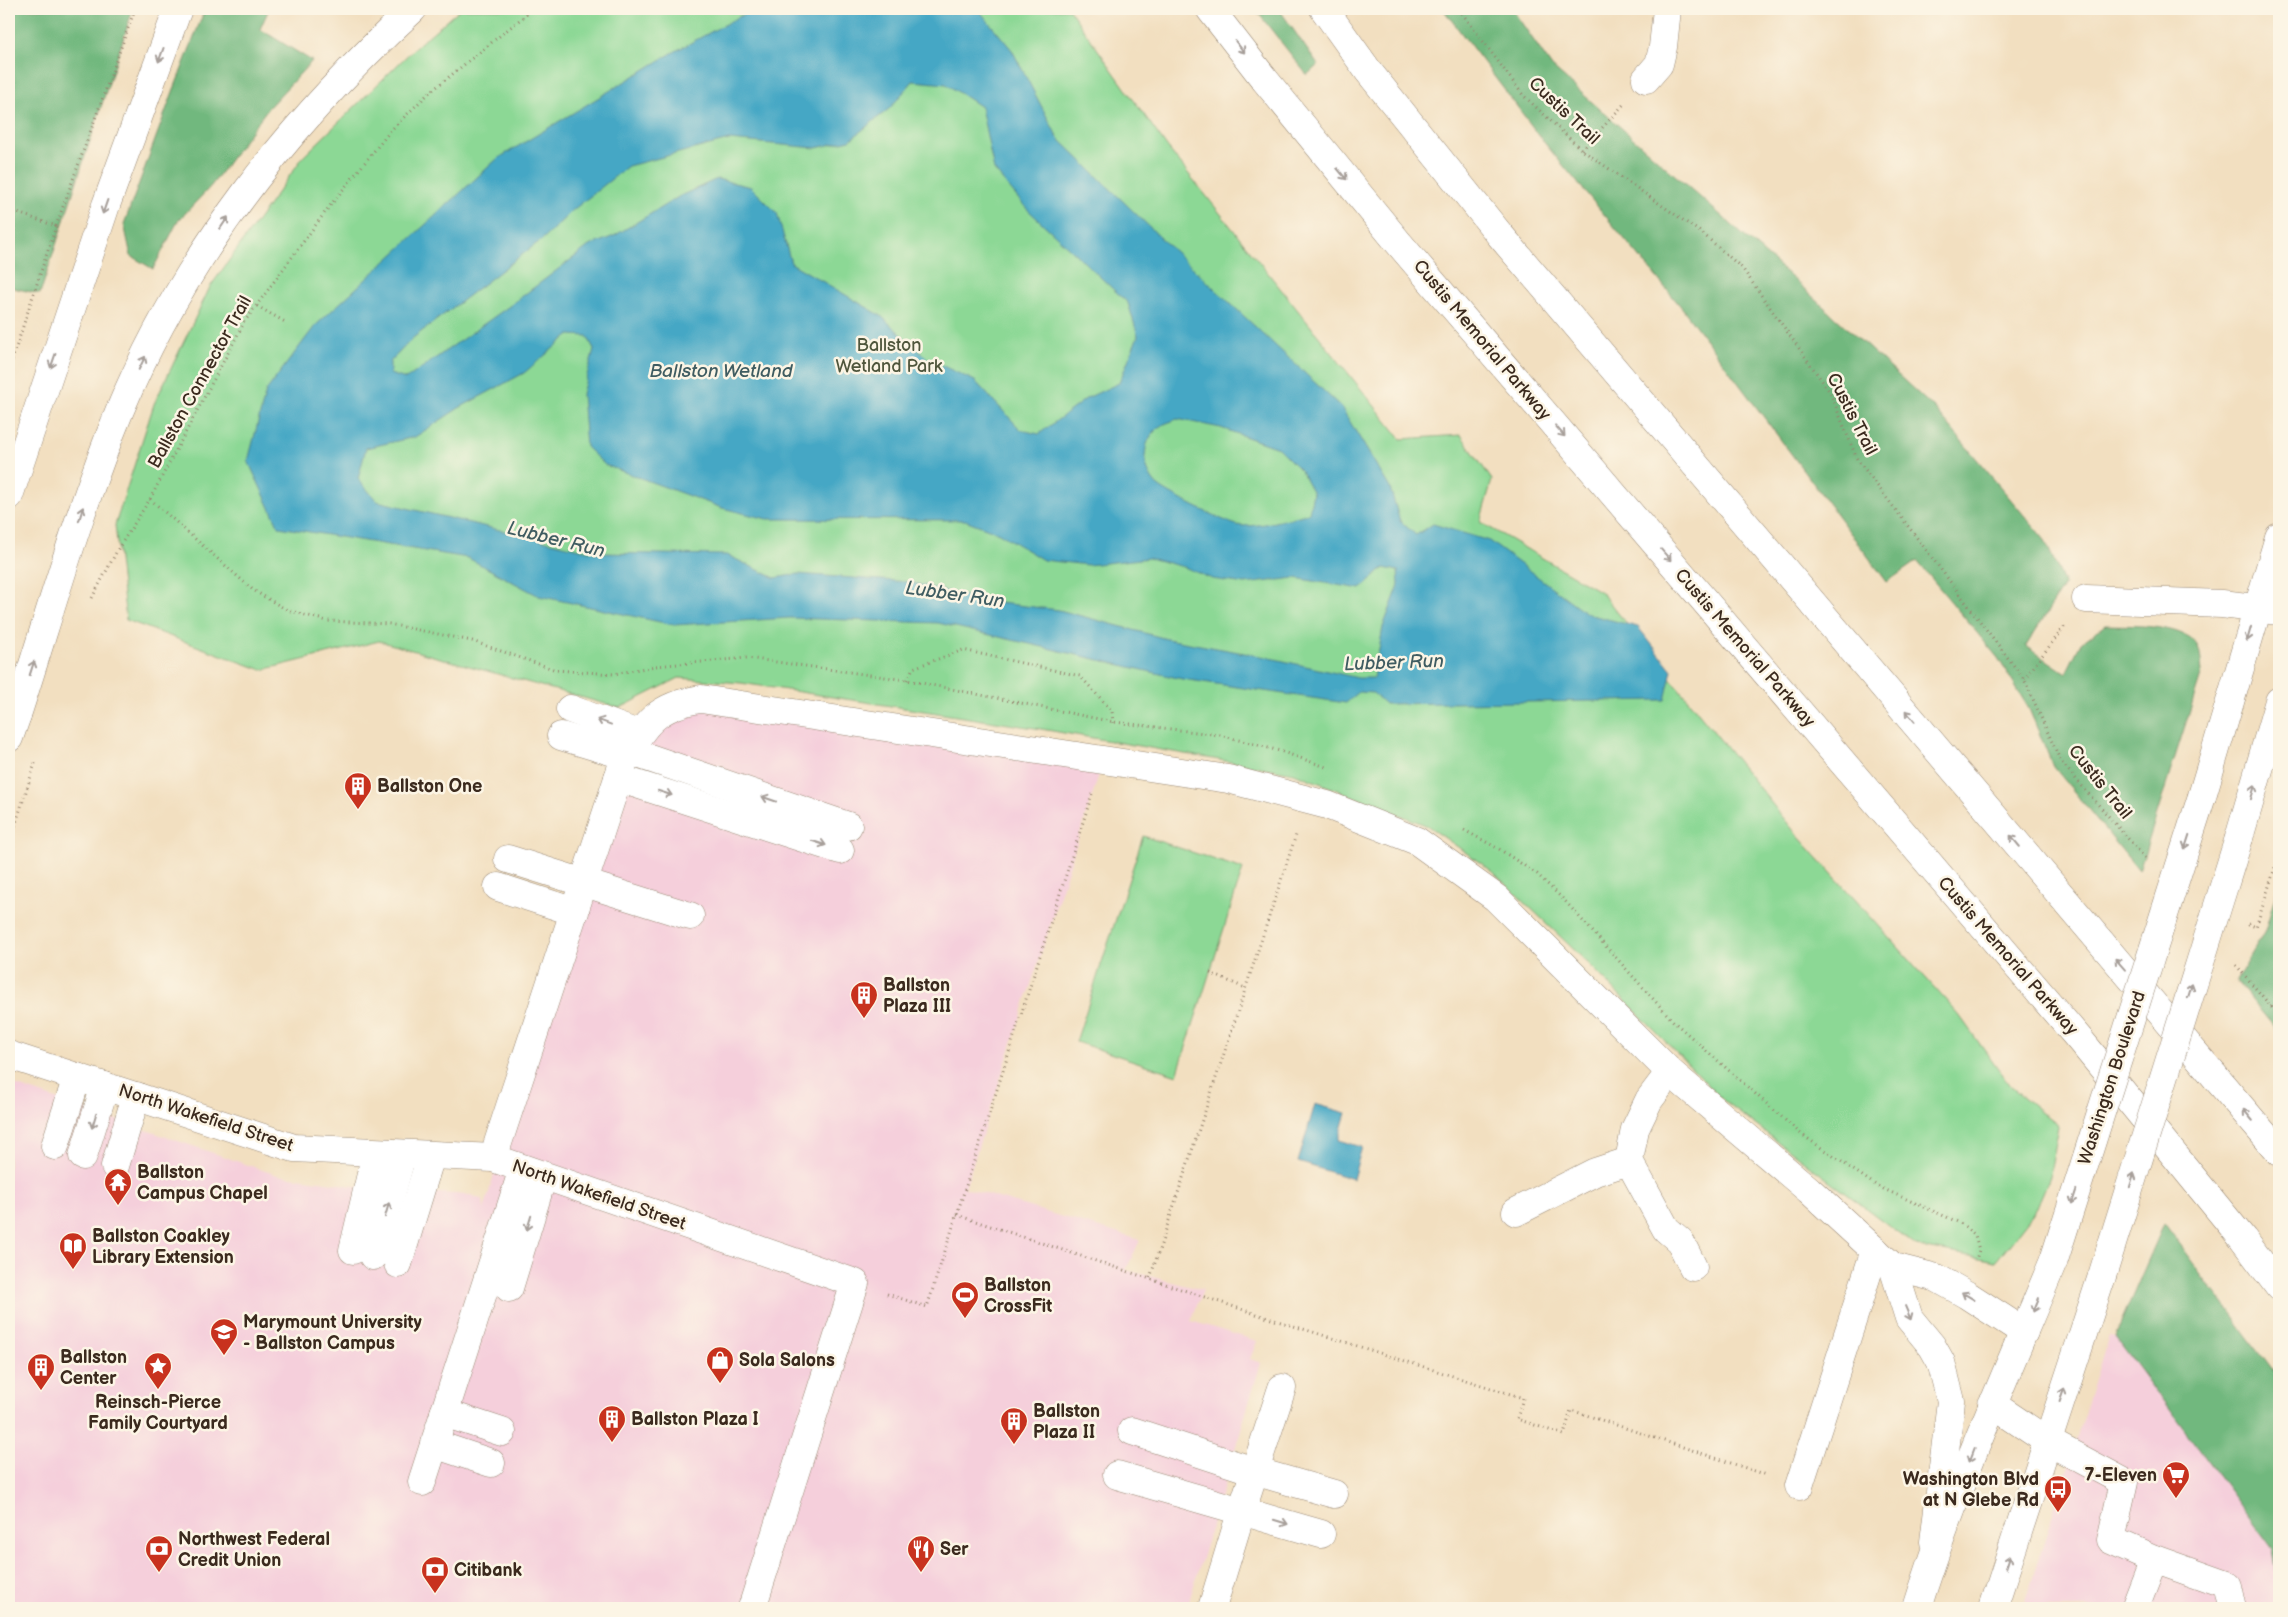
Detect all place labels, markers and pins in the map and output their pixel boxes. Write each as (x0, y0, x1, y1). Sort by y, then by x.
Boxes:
building icon: Ballston One (343, 771, 373, 810)
place label: Ballston One (377, 776, 482, 797)
place label: Ballston Plaza III (883, 975, 951, 1017)
building icon: Ballston Plaza III (849, 980, 879, 1019)
place label: Ballston Campus Chapel (137, 1162, 268, 1204)
temple icon: Ballston Campus Chapel (103, 1167, 133, 1206)
place label: Ballston Coakley Library Extension (92, 1226, 234, 1268)
library icon: Ballston Coakley Library Extension (58, 1231, 88, 1270)
place label: Ballston CrossFit (984, 1275, 1052, 1317)
sports icon: Ballston CrossFit (950, 1280, 980, 1319)
place label: Marymount University - Ballston Campus (243, 1312, 423, 1354)
school or university icon: Marymount University - Ballston Campus (209, 1317, 239, 1356)
shop icon: Sola Salons (705, 1345, 735, 1384)
place label: Ballston Center (60, 1347, 127, 1389)
place label: Sola Salons (739, 1350, 835, 1371)
place icon: Reinsch-Pierce Family Courtyard (143, 1351, 173, 1390)
building icon: Ballston Center (26, 1352, 56, 1391)
place label: Reinsch-Pierce Family Courtyard (88, 1392, 228, 1434)
place label: Ballston Plaza II (1033, 1401, 1100, 1443)
building icon: Ballston Plaza I (597, 1404, 627, 1443)
building icon: Ballston Plaza II (999, 1406, 1029, 1445)
place label: Ballston Plaza I (631, 1409, 759, 1430)
supermarket icon: 7-Eleven (2161, 1460, 2191, 1499)
place label: 7-Eleven (2085, 1465, 2157, 1486)
place label: Washington Blvd at N Glebe Rd (1903, 1469, 2039, 1511)
bus stop icon: Washington Blvd at N Glebe Rd (2043, 1474, 2073, 1513)
place label: Northwest Federal Credit Union (178, 1529, 330, 1571)
bank icon: Northwest Federal Credit Union (144, 1534, 174, 1573)
restaurant icon: Ser (906, 1534, 936, 1573)
place label: Ser (940, 1539, 969, 1560)
bank icon: Citibank (420, 1555, 450, 1594)
place label: Citibank (454, 1560, 523, 1581)

